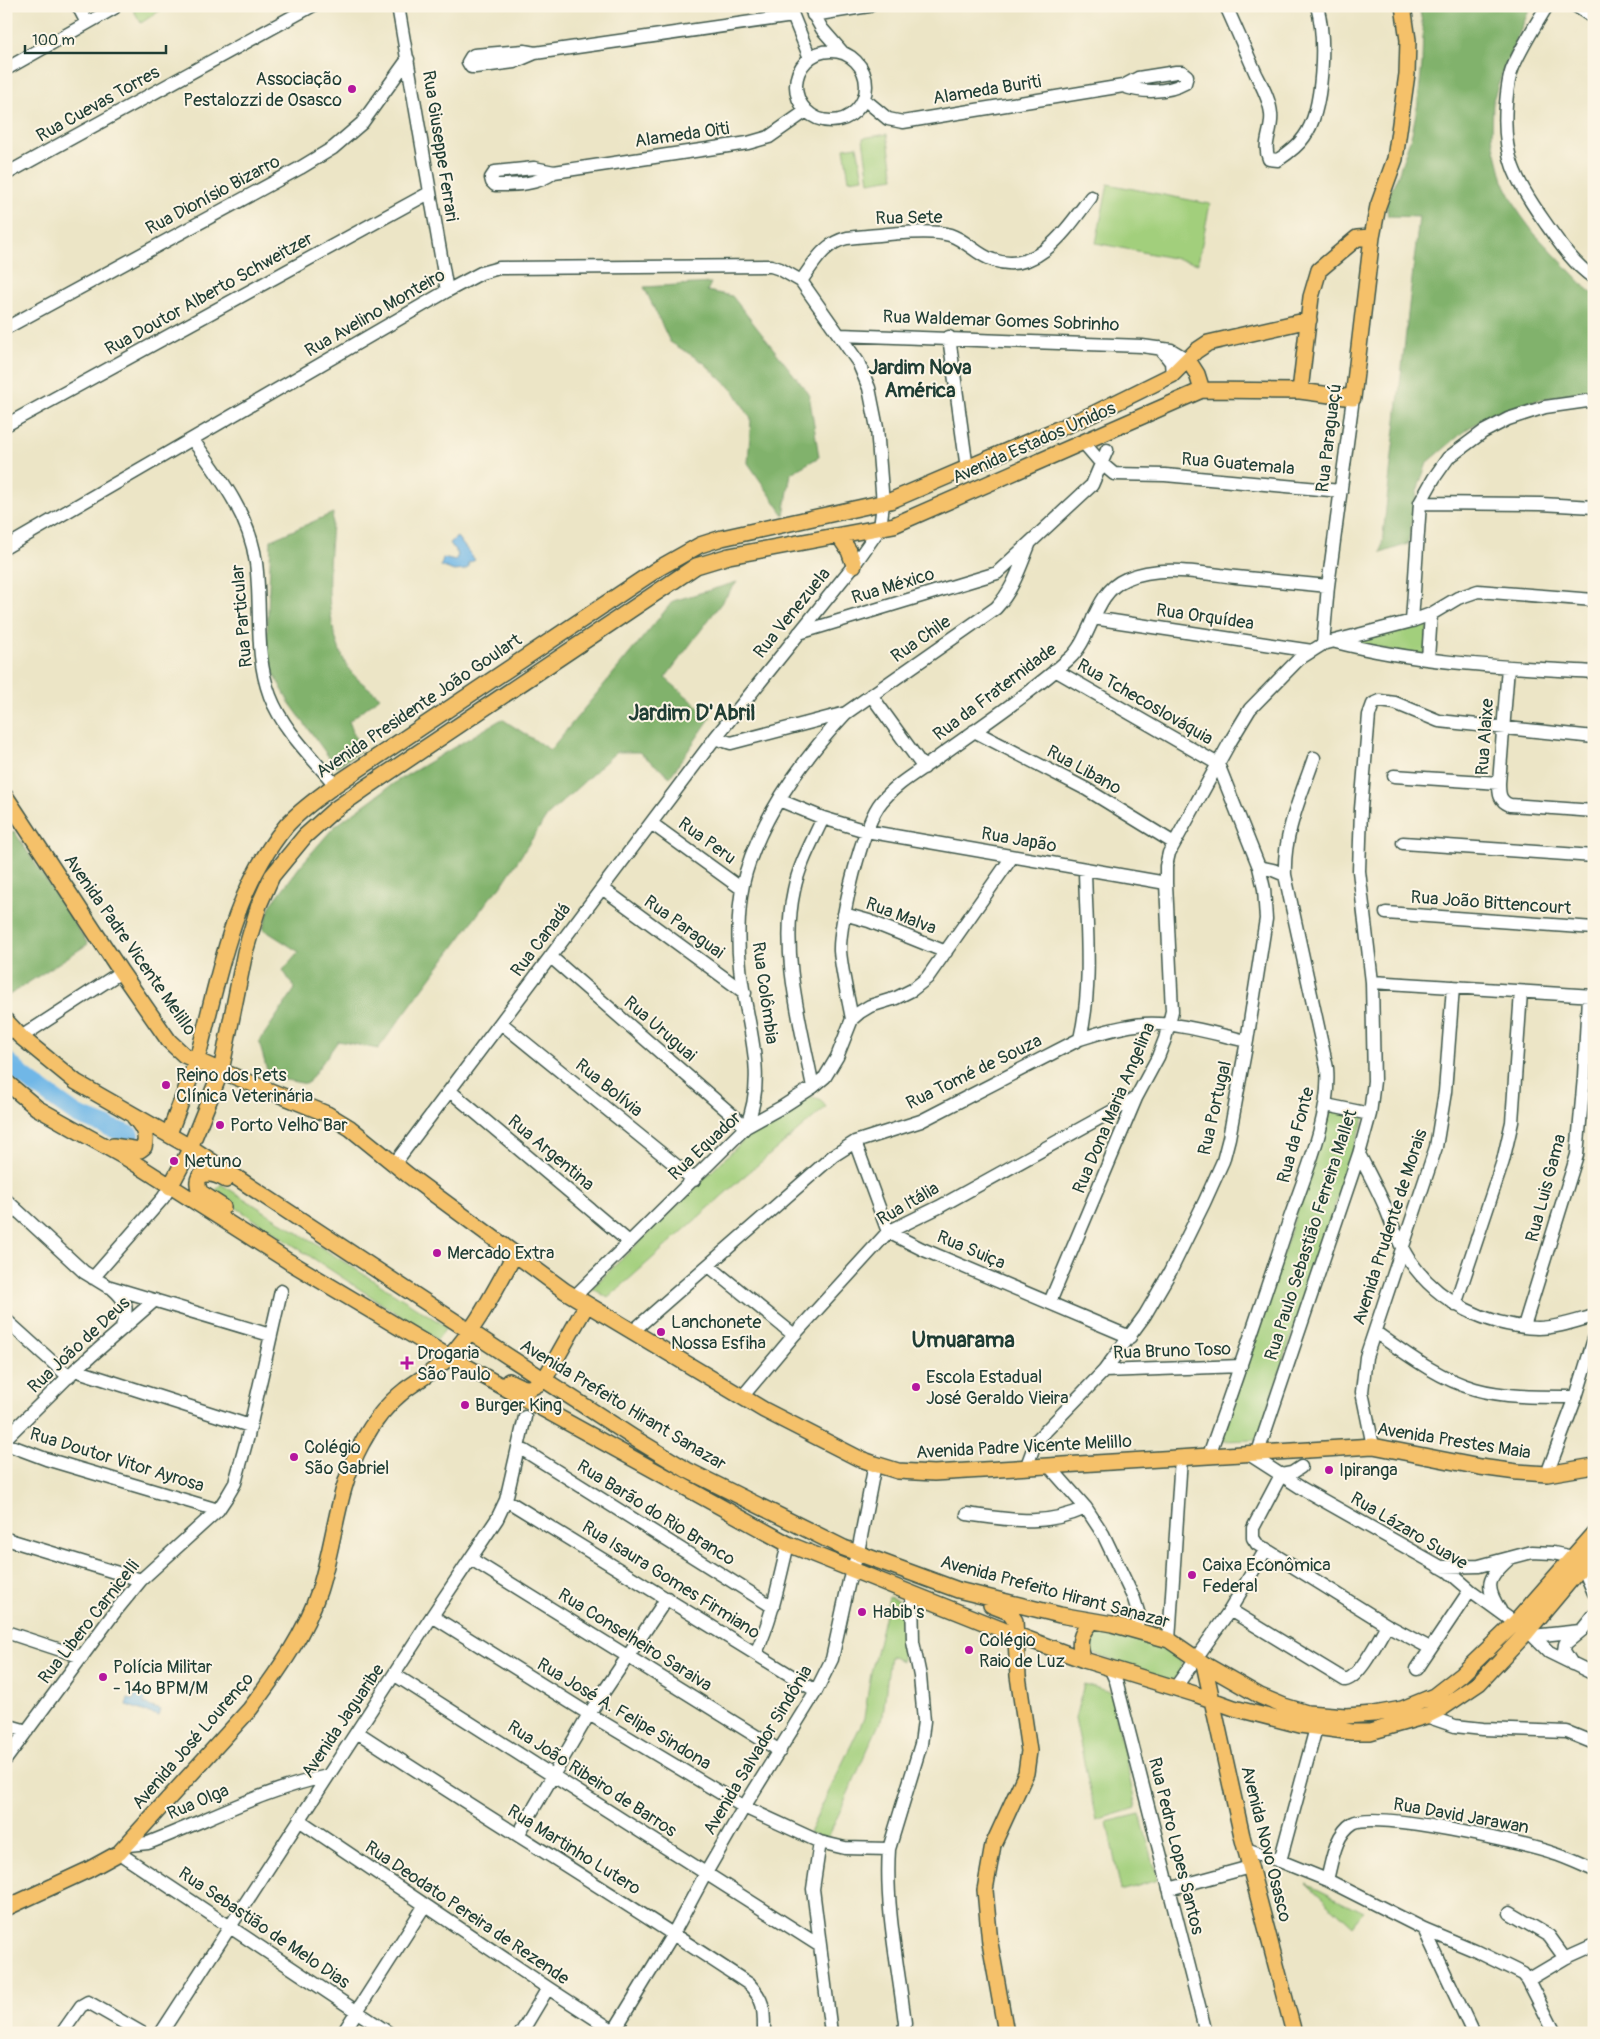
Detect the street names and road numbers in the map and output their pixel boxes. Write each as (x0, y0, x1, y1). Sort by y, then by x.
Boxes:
street label: Rua Cuevas Torres (32, 61, 164, 147)
street label: Rua Giuseppe Ferrari (417, 69, 463, 223)
street label: Alameda Buriti (931, 70, 1043, 110)
street label: Alameda Oiti (633, 117, 731, 153)
street label: Rua Dionísio Bizarro (142, 150, 285, 240)
street label: Rua Sete (875, 206, 943, 230)
street label: Rua Doutor Alberto Schweitzer (101, 227, 317, 361)
street label: Rua Avelino Monteiro (301, 263, 450, 363)
street label: Rua Waldemar Gomes Sobrinho (882, 305, 1120, 337)
street label: Rua Paraguaçú (1311, 382, 1347, 494)
street label: Avenida Estados Unidos (949, 397, 1119, 489)
street label: Rua Guatemala (1180, 448, 1296, 480)
street label: Rua México (849, 562, 937, 609)
street label: Rua Particular (226, 563, 258, 669)
street label: Rua Venezuela (748, 563, 836, 663)
street label: Rua Orquídea (1155, 599, 1255, 635)
street label: Rua Chile (887, 610, 955, 668)
street label: Avenida Presidente João Goulart (312, 628, 527, 784)
street label: Rua da Fraternidade (929, 638, 1061, 746)
street label: Rua Tchecoslováquia (1073, 654, 1217, 750)
street label: Rua Alaixe (1471, 698, 1499, 776)
street label: Rua Libano (1043, 740, 1126, 800)
street label: Rua Peru (674, 812, 740, 870)
street label: Rua Japão (979, 822, 1059, 858)
street label: Avenida Padre Vicente Melillo (59, 850, 202, 1040)
street label: Rua João Bittencourt (1410, 886, 1573, 920)
street label: Rua Paraguai (639, 890, 729, 964)
street label: Rua Malva (862, 892, 940, 940)
street label: Rua Canadá (506, 899, 576, 981)
street label: Rua Colômbia (746, 940, 784, 1046)
street label: Rua Uruguai (619, 991, 701, 1067)
street label: Rua Dona Maria Angelina (1067, 1019, 1161, 1197)
street label: Rua Tomé de Souza (902, 1029, 1046, 1115)
street label: Rua Bolívia (570, 1054, 648, 1122)
street label: Rua Portugal (1193, 1059, 1237, 1157)
street label: Rua da Fonte (1272, 1084, 1320, 1186)
street label: Rua Equador (664, 1106, 747, 1186)
street label: Rua Paulo Sebastião Ferreira Mallet (1260, 1106, 1363, 1363)
street label: Rua Argentina (503, 1110, 599, 1196)
street label: Avenida Prudente de Morais (1347, 1126, 1433, 1328)
street label: Rua Luis Gama (1521, 1132, 1571, 1244)
street label: Rua Itália (873, 1177, 943, 1231)
street label: Rua Suiça (933, 1225, 1009, 1275)
street label: Rua João de Deus (23, 1292, 135, 1398)
street label: Avenida Prefeito Hirant Sanazar (516, 1334, 731, 1476)
street label: Rua Bruno Toso (1113, 1337, 1232, 1365)
street label: Avenida Prestes Maia (1376, 1417, 1532, 1465)
street label: Rua Doutor Vitor Ayrosa (27, 1423, 207, 1497)
street label: Avenida Padre Vicente Melillo (915, 1430, 1133, 1464)
street label: Rua Barão do Rio Branco (573, 1455, 740, 1571)
street label: Rua Lázaro Suave (1346, 1487, 1472, 1575)
street label: Rua Isaura Gomes Firmiano (577, 1516, 765, 1645)
street label: Avenida Prefeito Hirant Sanazar (938, 1550, 1173, 1634)
street label: Rua Libero Carnicelli (33, 1555, 145, 1689)
street label: Rua Conselheiro Saraiva (554, 1583, 716, 1697)
street label: Rua José A. Felipe Sindona (533, 1653, 715, 1775)
street label: Avenida Jaguaribe (296, 1660, 390, 1782)
street label: Avenida Salvador Sindônia (698, 1661, 818, 1839)
street label: Avenida José Lourenço (127, 1667, 259, 1814)
street label: Rua João Ribeiro de Barros (503, 1716, 681, 1842)
street label: Rua Pedro Lopes Santos (1143, 1755, 1209, 1937)
street label: Avenida Novo Osasco (1235, 1764, 1297, 1925)
street label: Rua Olga (164, 1779, 232, 1825)
street label: Rua David Jarawan (1391, 1793, 1531, 1839)
street label: Rua Martinho Lutero (503, 1800, 645, 1900)
street label: Rua Deodato Pereira de Rezende (360, 1836, 574, 1990)
street label: Rua Sebastião de Melo Dias (174, 1862, 354, 1994)

